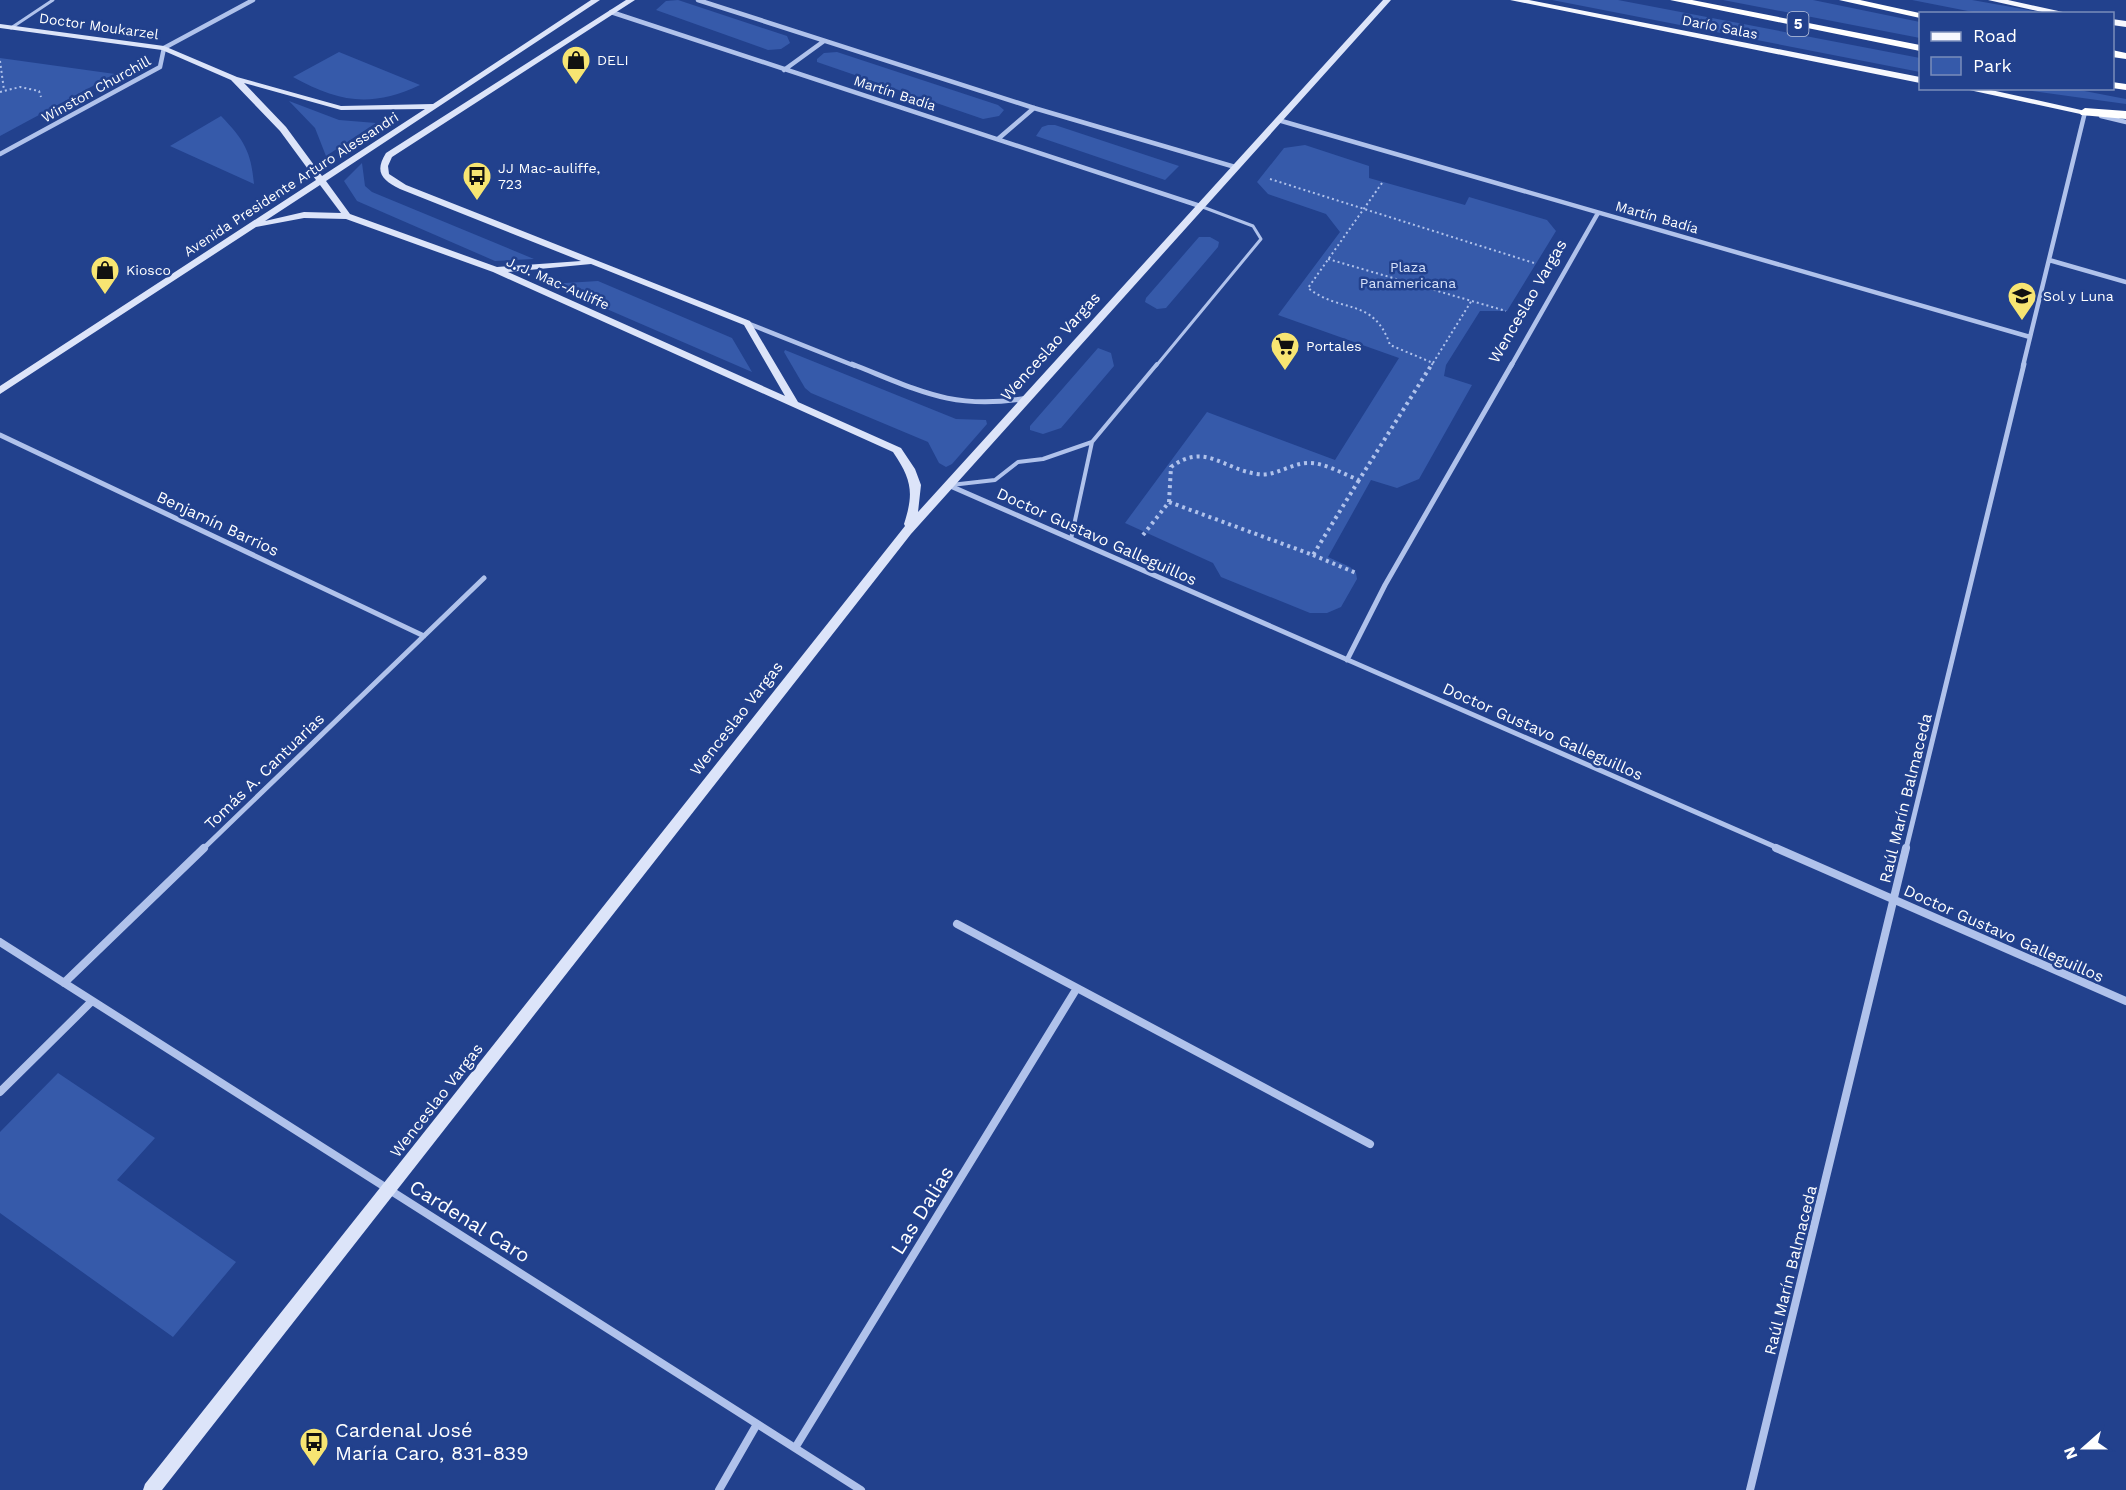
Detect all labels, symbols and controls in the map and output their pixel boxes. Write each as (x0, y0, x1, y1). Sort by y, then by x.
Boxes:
street label: Doctor Moukarzel (38, 10, 161, 42)
street label: Darío Salas (1681, 12, 1759, 42)
road number: 5 (1788, 12, 1808, 36)
legend (1919, 12, 2114, 90)
text: Road (1973, 25, 2017, 46)
shop icon: DELI (560, 44, 592, 86)
street label: Winston Churchill (39, 52, 154, 126)
place label: DELI (597, 52, 629, 68)
text: Park (1973, 55, 2012, 76)
street label: Martín Badía (852, 72, 938, 114)
street label: Avenida Presidente Arturo Alessandri (181, 108, 401, 260)
bus stop icon: JJ Mac-auliffe, 723 (461, 160, 493, 202)
place label: JJ Mac-auliffe, 723 (498, 160, 600, 192)
street label: Martín Badía (1614, 198, 1700, 237)
street label: Wenceslao Vargas (1484, 236, 1571, 366)
street label: J. J. Mac-Auliffe (504, 253, 612, 313)
shop icon: Kiosco (89, 254, 121, 296)
park label: Plaza Panamericana (1360, 259, 1456, 291)
place label: Kiosco (126, 262, 171, 278)
school or university icon: Sol y Luna (2006, 280, 2038, 322)
street label: Wenceslao Vargas (997, 288, 1104, 405)
place label: Sol y Luna (2043, 288, 2114, 304)
supermarket icon: Portales (1269, 330, 1301, 372)
place label: Portales (1306, 338, 1362, 354)
street label: Doctor Gustavo Galleguillos (994, 484, 1200, 589)
street label: Benjamín Barrios (154, 487, 282, 560)
street label: Wenceslao Vargas (686, 657, 787, 779)
street label: Doctor Gustavo Galleguillos (1440, 679, 1646, 784)
street label: Tomás A. Cantuarias (200, 709, 328, 833)
street label: Raúl Marín Balmaceda (1875, 711, 1936, 885)
street label: Doctor Gustavo Galleguillos (1901, 881, 2107, 986)
street label: Wenceslao Vargas (386, 1039, 487, 1161)
street label: Las Dalias (885, 1161, 959, 1259)
street label: Cardenal Caro (405, 1174, 535, 1268)
street label: Raúl Marín Balmaceda (1760, 1183, 1821, 1357)
place label: Cardenal José María Caro, 831-839 (335, 1418, 529, 1465)
north arrow (2054, 1418, 2114, 1478)
bus stop icon: Cardenal José María Caro, 831-839 (298, 1426, 330, 1468)
text: N (2059, 1444, 2081, 1462)

